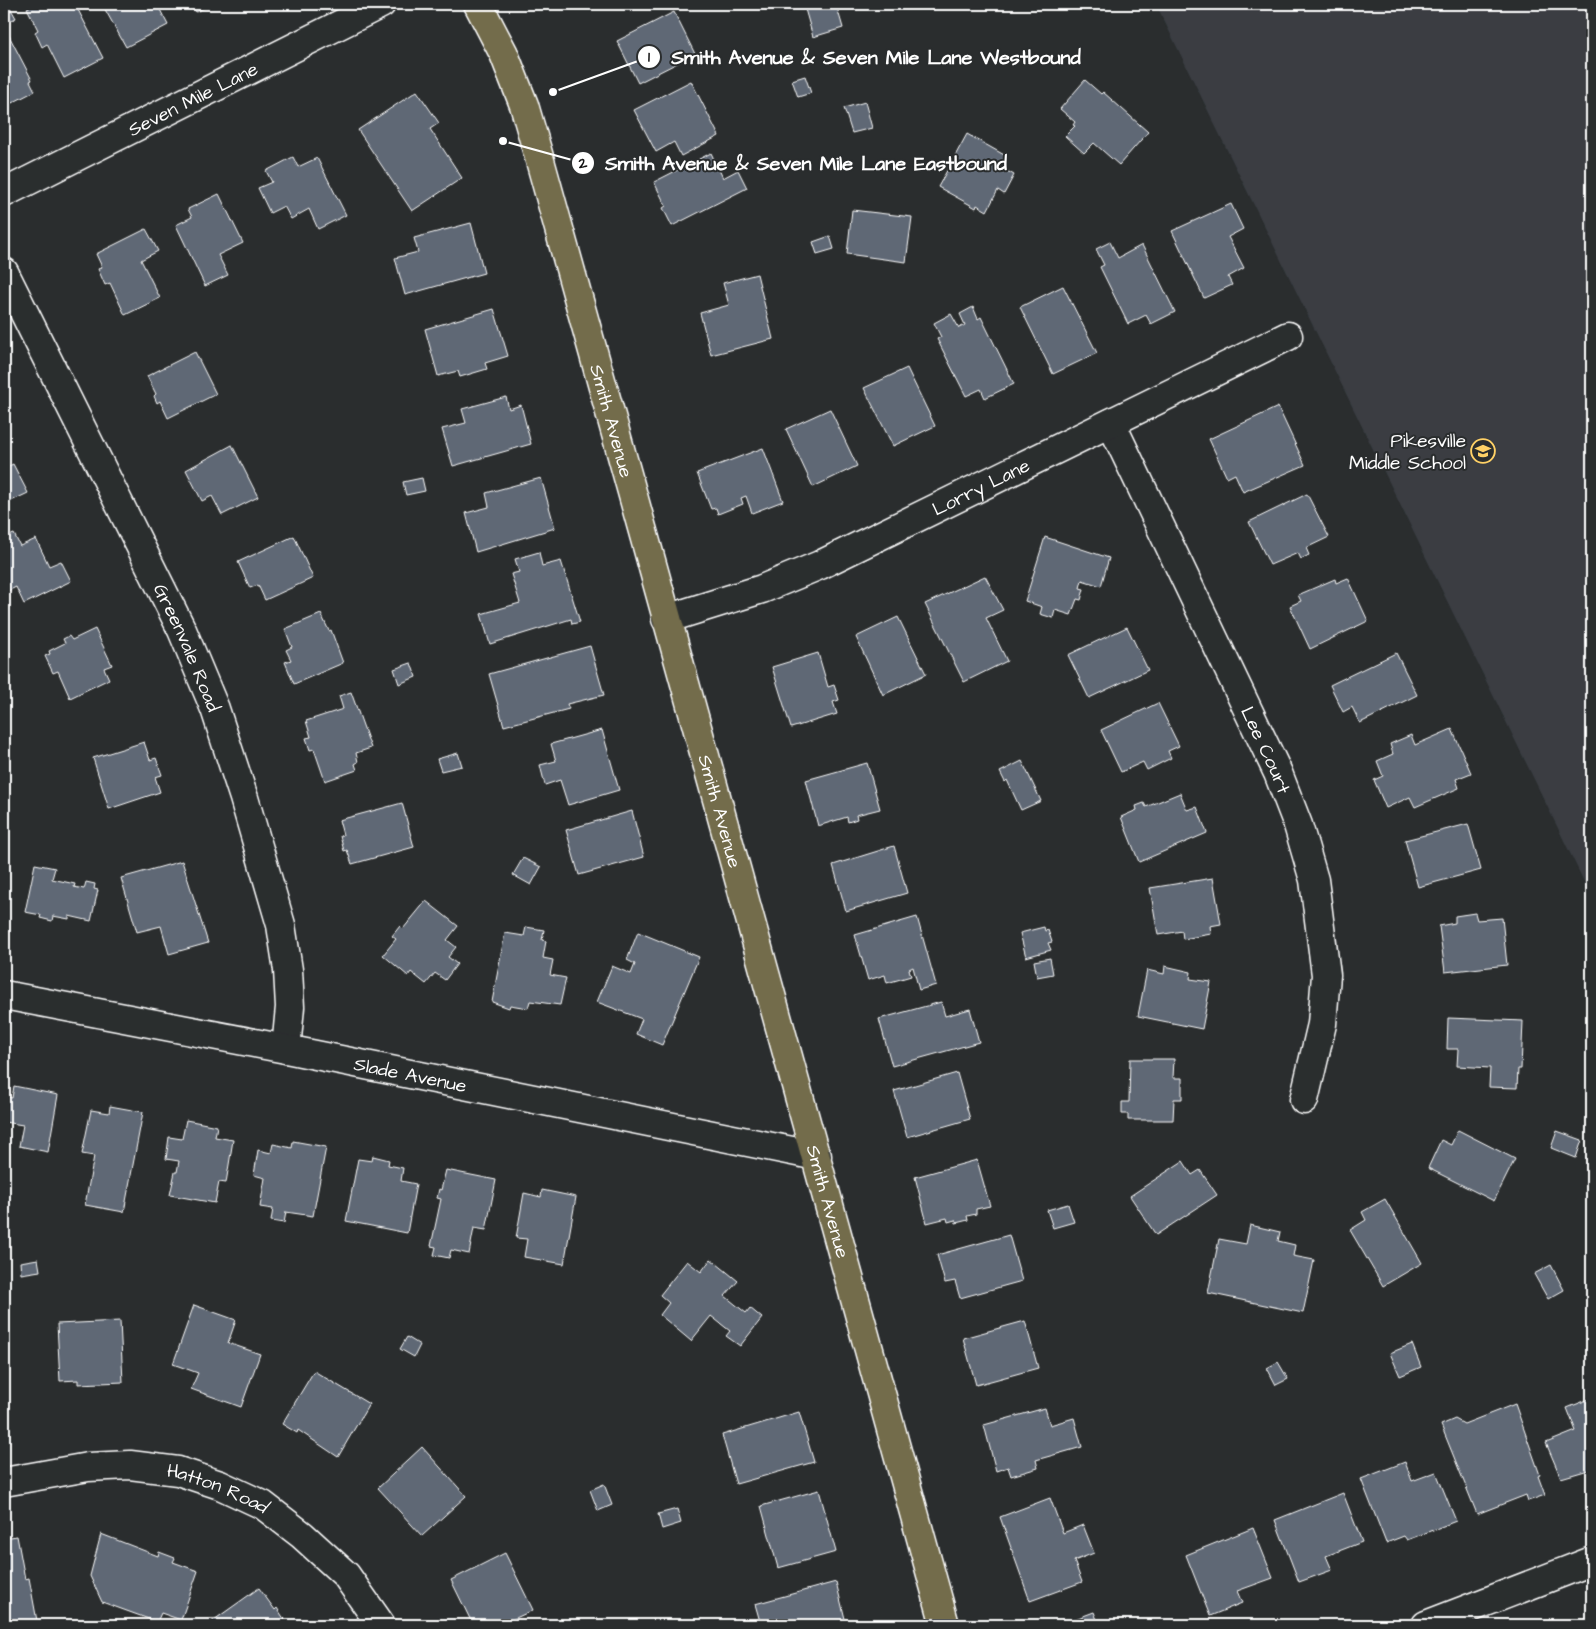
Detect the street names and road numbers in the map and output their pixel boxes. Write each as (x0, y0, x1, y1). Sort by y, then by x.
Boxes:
street label: Seven Mile Lane (124, 56, 263, 144)
street label: Smith Avenue (582, 361, 639, 481)
street label: Lorry Lane (928, 453, 1034, 523)
street label: Greenvale Road (146, 579, 227, 716)
street label: Lee Court (1233, 702, 1297, 798)
street label: Smith Avenue (691, 752, 748, 871)
street label: Slade Avenue (351, 1051, 469, 1100)
street label: Smith Avenue (799, 1142, 856, 1261)
street label: Hatton Road (165, 1458, 275, 1520)

